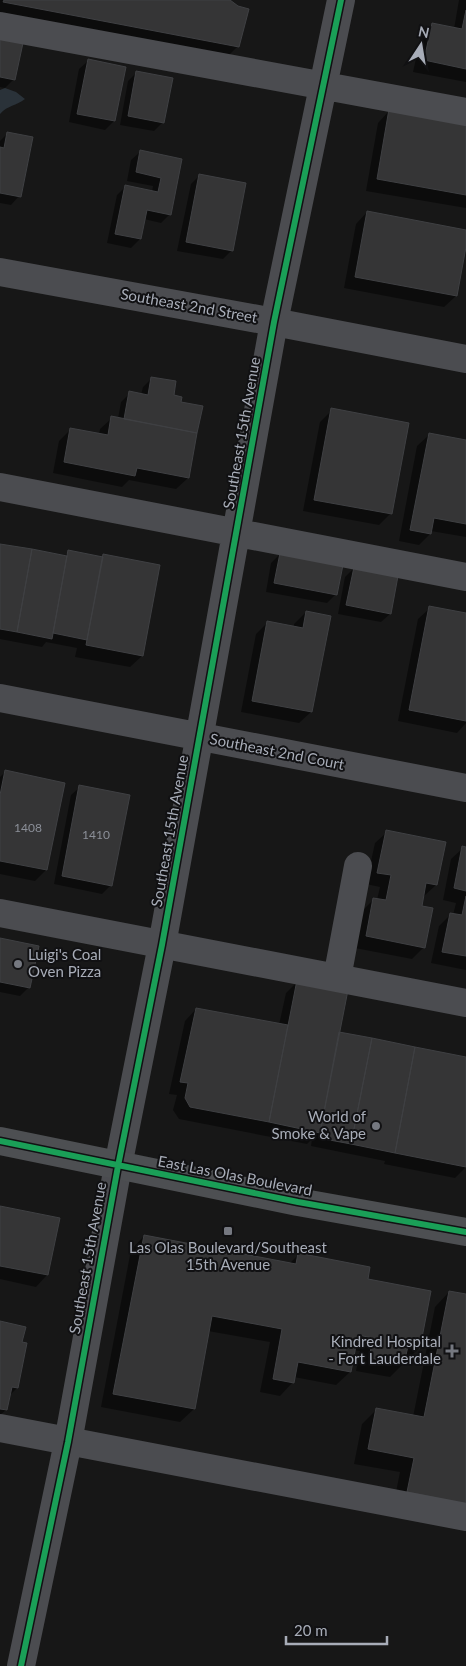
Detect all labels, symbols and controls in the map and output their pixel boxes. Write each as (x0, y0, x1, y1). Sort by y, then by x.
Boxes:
north arrow (396, 20, 446, 70)
text: N (417, 22, 431, 41)
street label: Southeast 2nd Street (119, 284, 260, 326)
street label: Southeast 15th Avenue (219, 355, 263, 510)
street label: Southeast 2nd Court (208, 729, 347, 773)
street label: Southeast 15th Avenue (147, 753, 191, 908)
house number: 1408 (14, 820, 42, 835)
house number: 1410 (82, 827, 110, 842)
place label: Luigi's Coal Oven Pizza (28, 945, 101, 980)
marker: Luigi's Coal Oven Pizza (12, 958, 24, 970)
place label: World of Smoke & Vape (271, 1107, 367, 1142)
marker: World of Smoke & Vape (370, 1120, 382, 1132)
street label: East Las Olas Boulevard (157, 1151, 314, 1199)
street label: Southeast 15th Avenue (65, 1180, 109, 1335)
marker: Las Olas Boulevard/Southeast 15th Avenue (222, 1225, 234, 1237)
place label: Las Olas Boulevard/Southeast 15th Avenue (129, 1238, 327, 1273)
place label: Kindred Hospital - Fort Lauderdale (328, 1332, 441, 1367)
marker: Kindred Hospital - Fort Lauderdale (445, 1344, 459, 1358)
scale bar (286, 1614, 387, 1646)
text: 20 m (294, 1621, 328, 1639)

